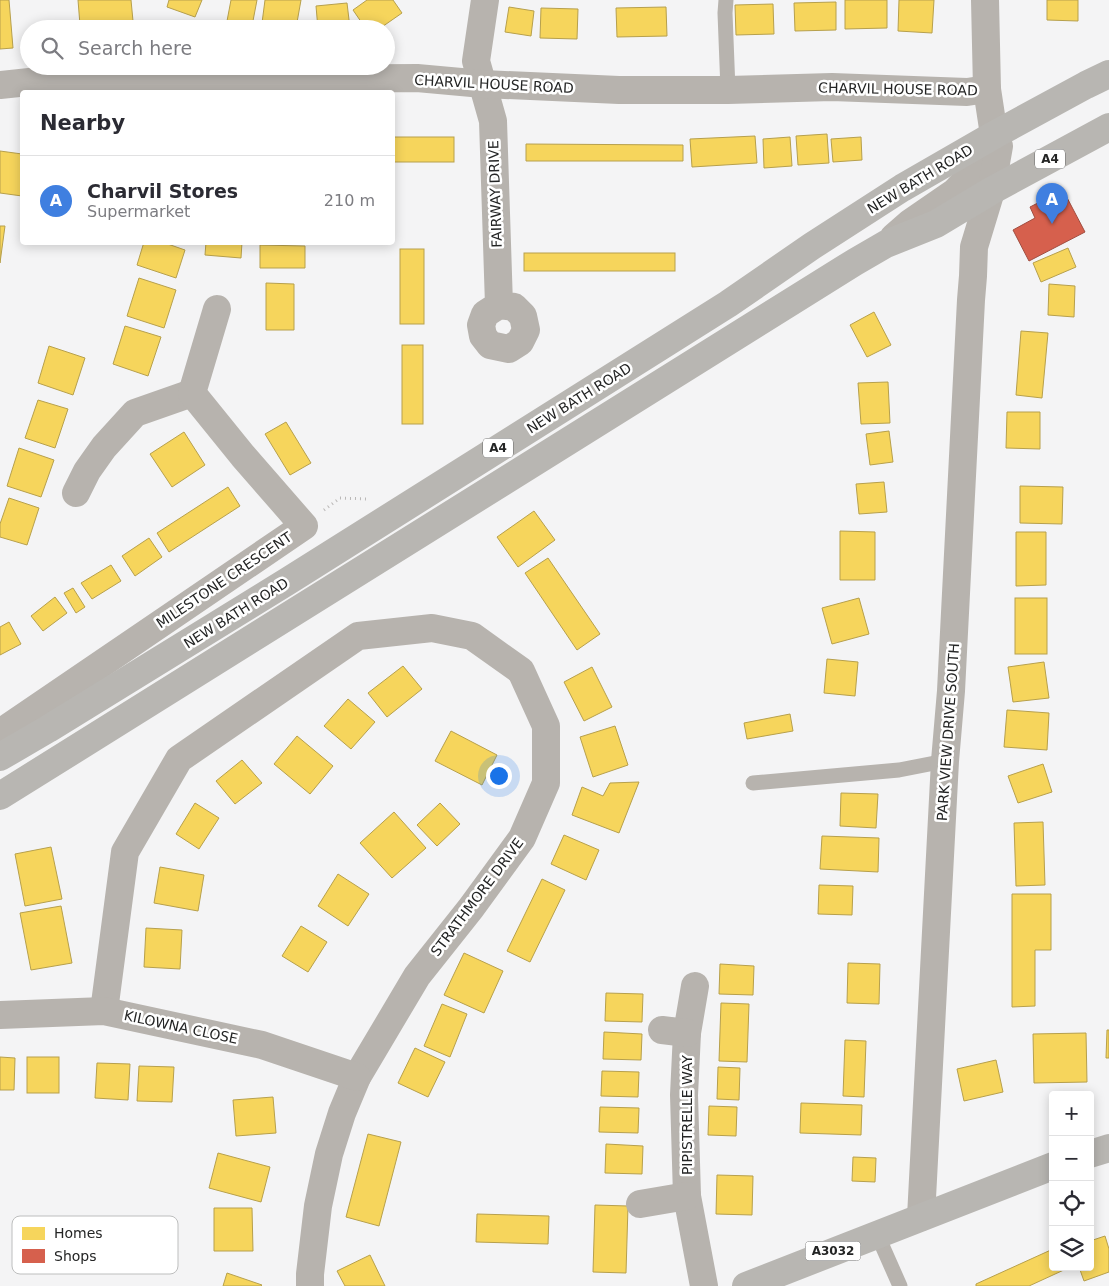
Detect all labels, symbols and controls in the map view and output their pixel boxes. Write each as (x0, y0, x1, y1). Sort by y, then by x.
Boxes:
search box (20, 20, 395, 75)
icon: search (38, 34, 66, 62)
text: Search here (78, 37, 192, 59)
street label: CHARVIL HOUSE ROAD (414, 72, 574, 96)
street label: CHARVIL HOUSE ROAD (818, 80, 978, 98)
text: Nearby (40, 111, 125, 135)
street label: FAIRWAY DRIVE (485, 140, 505, 248)
street label: NEW BATH ROAD (864, 141, 976, 217)
road number: A4 (1035, 150, 1065, 168)
text: Charvil Stores (87, 180, 238, 202)
pin: A (1036, 183, 1068, 224)
text: A (50, 191, 62, 210)
text: 210 m (324, 191, 375, 210)
text: Supermarket (87, 202, 190, 221)
street label: NEW BATH ROAD (524, 359, 634, 437)
road number: A4 (483, 438, 513, 458)
street label: MILESTONE CRESCENT (153, 528, 295, 631)
street label: NEW BATH ROAD (181, 574, 291, 652)
street label: PARK VIEW DRIVE SOUTH (934, 643, 962, 821)
your location (486, 763, 512, 789)
street label: STRATHMORE DRIVE (427, 835, 527, 959)
street label: KILOWNA CLOSE (123, 1007, 239, 1047)
street label: PIPISTRELLE WAY (679, 1054, 695, 1175)
map controls (1049, 1091, 1094, 1271)
button: + (1049, 1091, 1094, 1136)
button: − (1049, 1136, 1094, 1181)
button: locate (1049, 1181, 1094, 1226)
legend (12, 1216, 178, 1274)
text: Homes (54, 1225, 103, 1241)
button: layers (1049, 1226, 1094, 1271)
road number: A3032 (806, 1242, 860, 1260)
text: Shops (54, 1248, 97, 1264)

